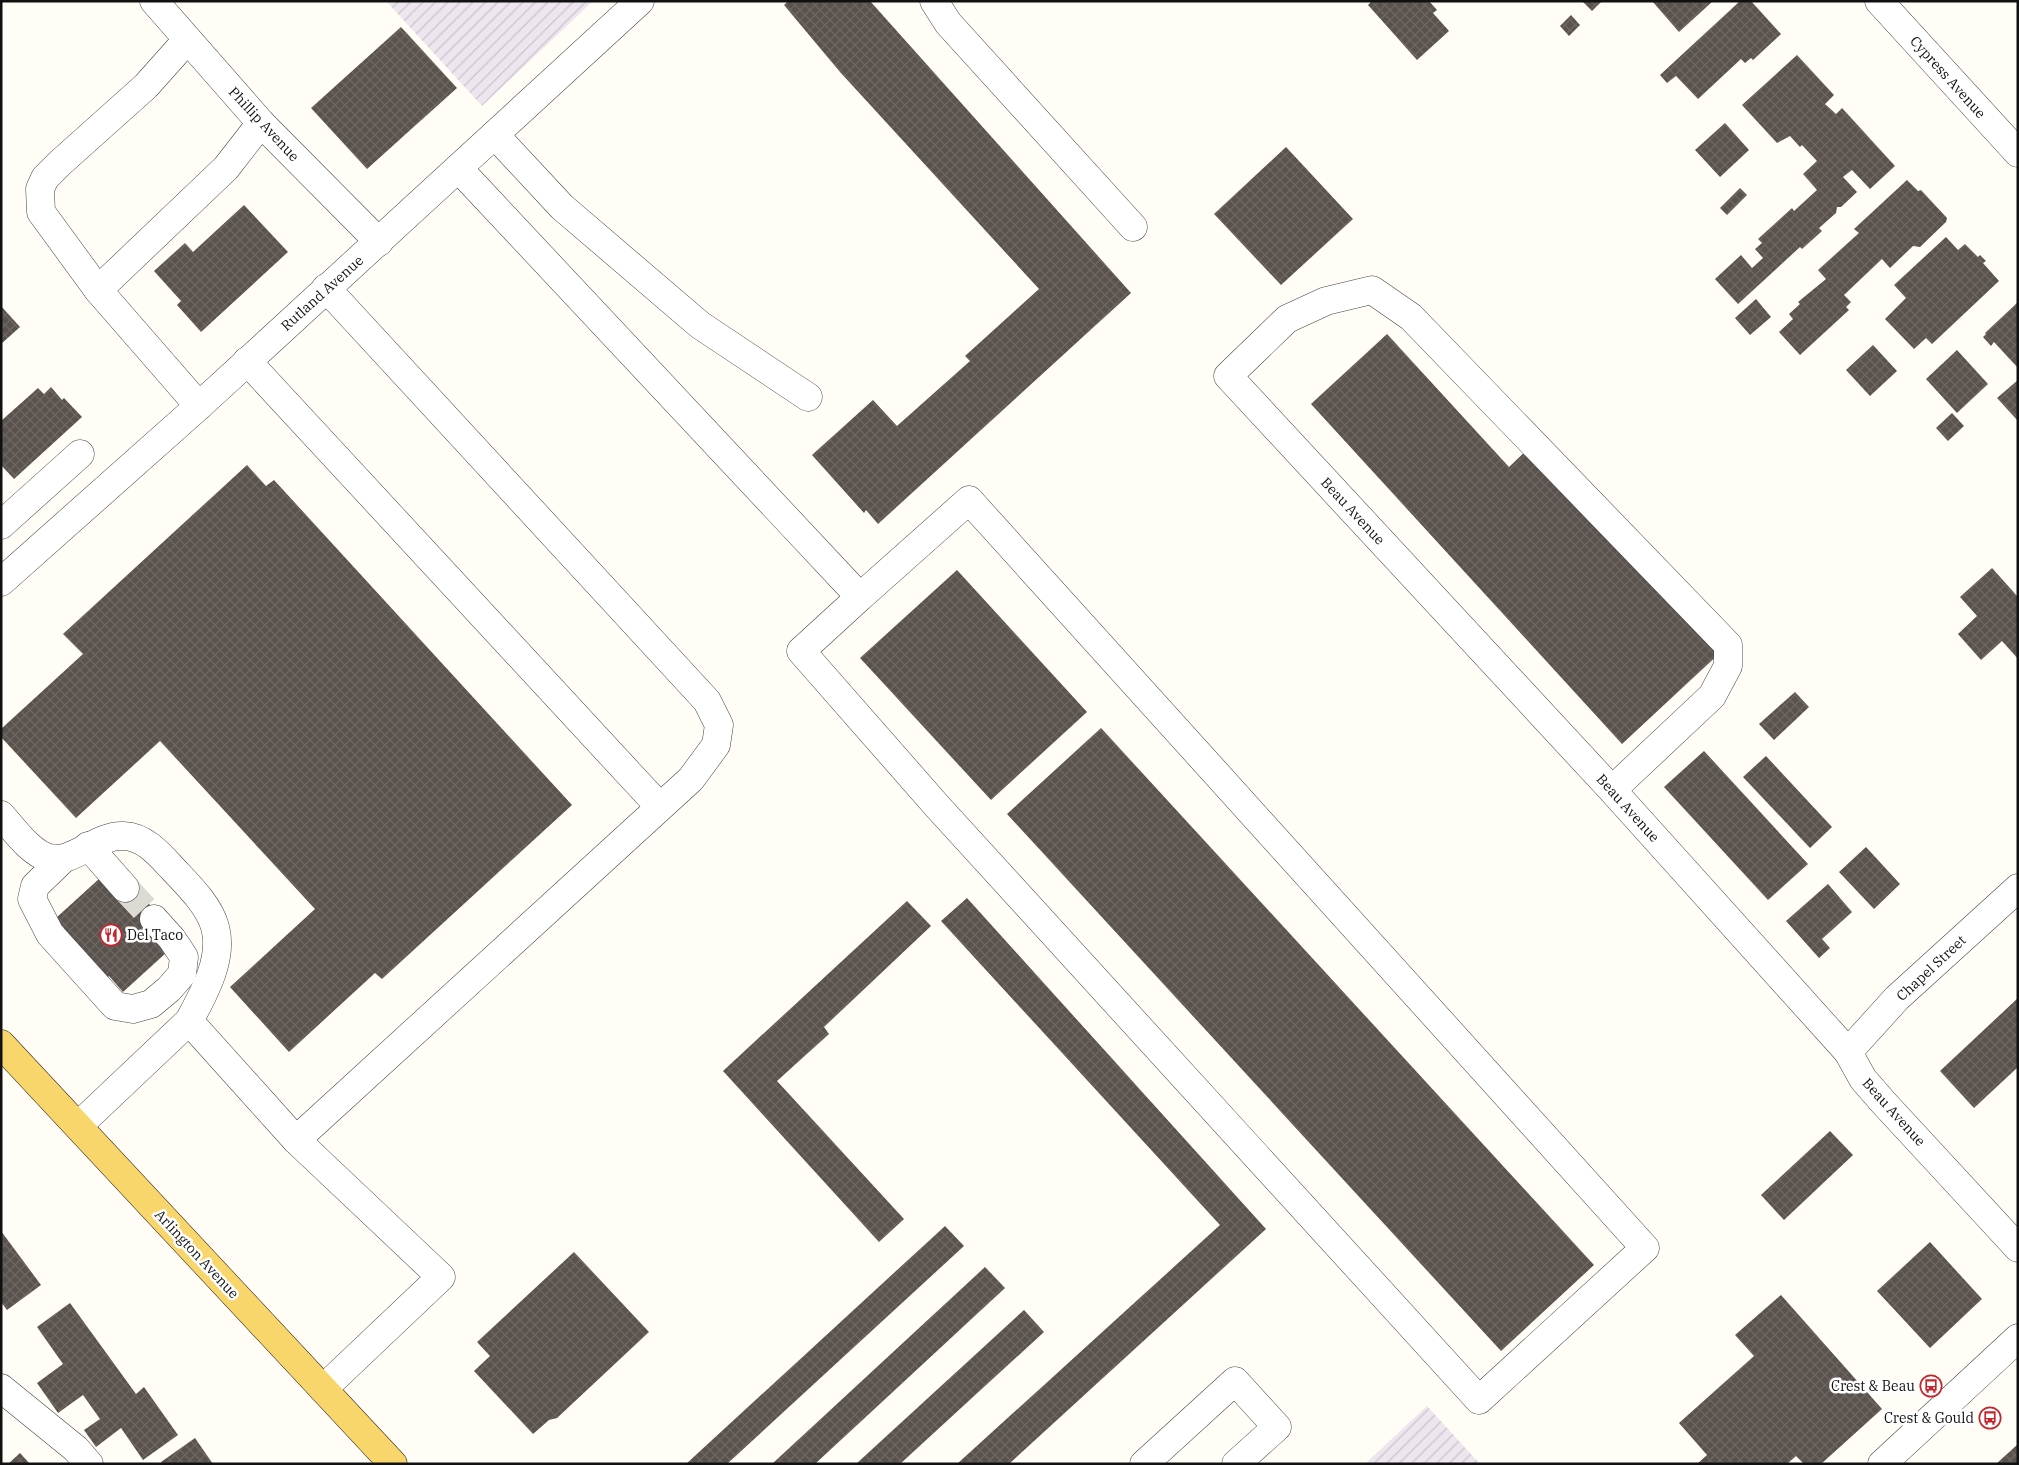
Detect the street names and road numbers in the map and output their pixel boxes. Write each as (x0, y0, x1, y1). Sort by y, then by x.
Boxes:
street label: Cypress Avenue (1906, 32, 1990, 122)
street label: Phillip Avenue (225, 83, 303, 165)
street label: Rutland Avenue (277, 251, 367, 335)
street label: Beau Avenue (1317, 474, 1389, 548)
street label: Beau Avenue (1593, 770, 1663, 846)
street label: Chapel Street (1893, 931, 1970, 1005)
street label: Beau Avenue (1859, 1074, 1929, 1150)
street label: Arlington Avenue (151, 1206, 243, 1302)

